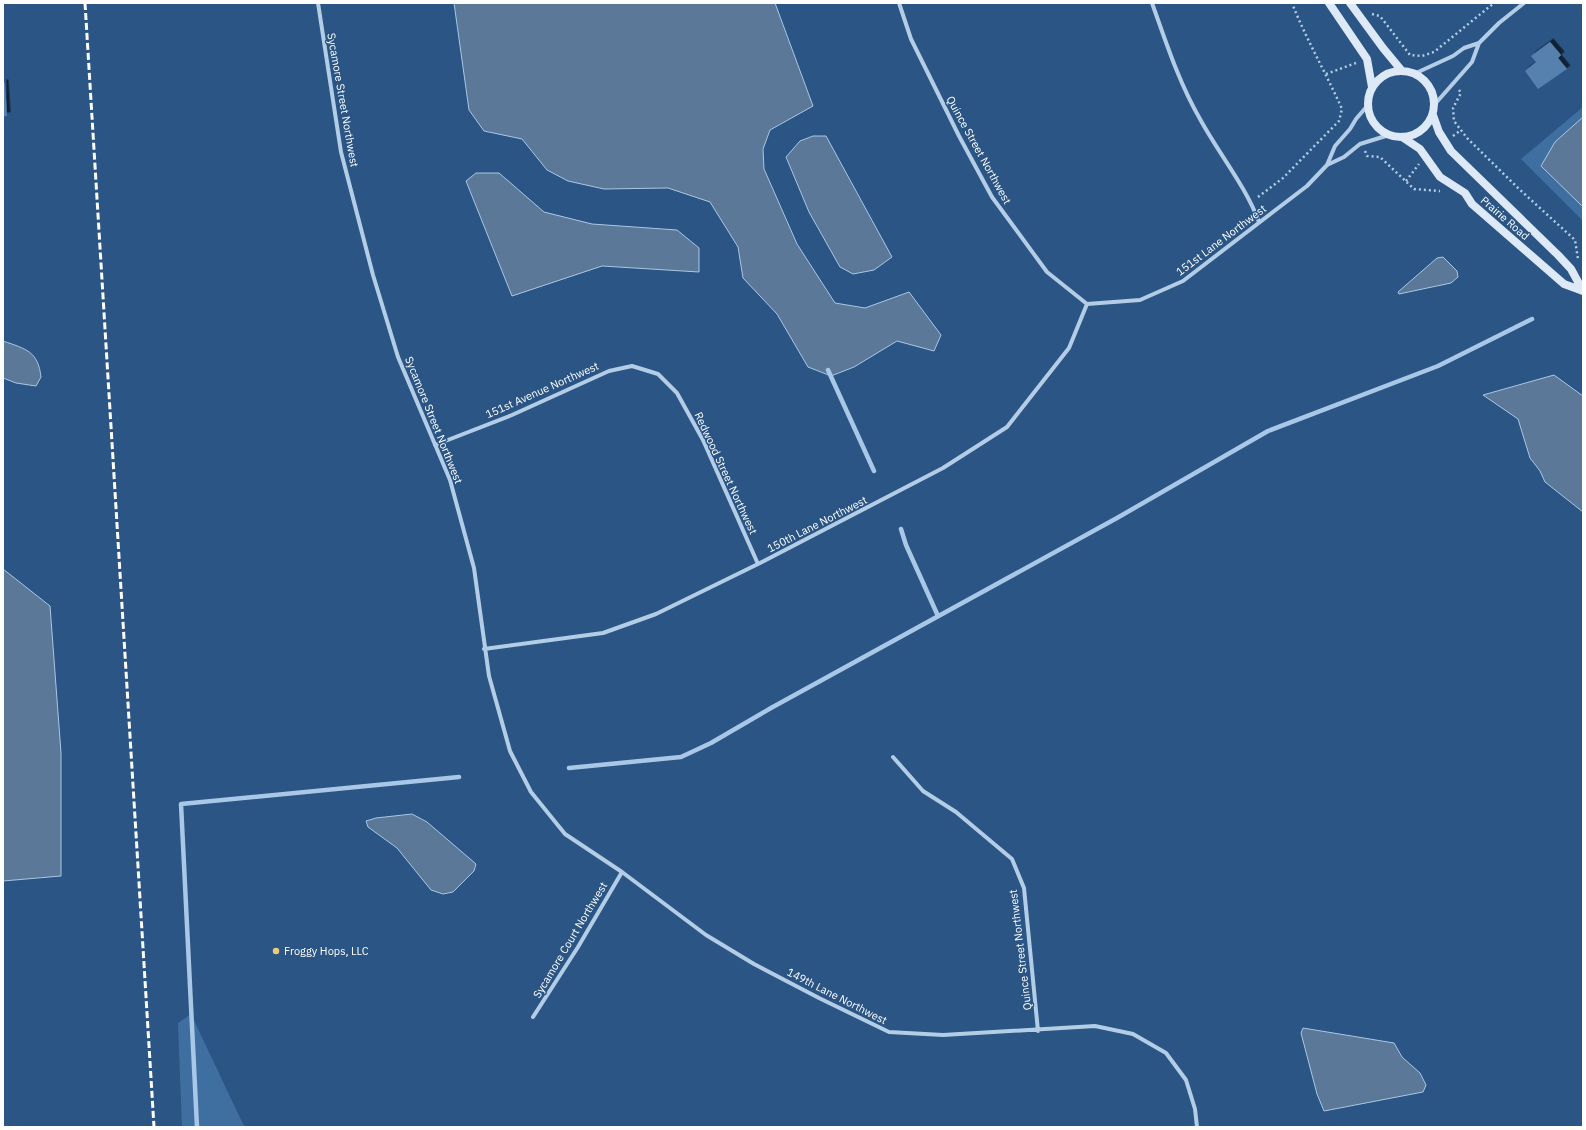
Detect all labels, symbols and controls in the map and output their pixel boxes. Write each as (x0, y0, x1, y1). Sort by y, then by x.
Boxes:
street label: Sycamore Street Northwest (324, 32, 362, 168)
street label: Quince Street Northwest (943, 93, 1015, 207)
street label: Prairie Road (1478, 193, 1532, 243)
street label: 151st Lane Northwest (1173, 201, 1269, 279)
street label: Sycamore Street Northwest (402, 354, 466, 486)
street label: 151st Avenue Northwest (483, 359, 601, 421)
street label: Redwood Street Northwest (691, 410, 761, 537)
street label: 150th Lane Northwest (765, 493, 869, 555)
street label: Sycamore Court Northwest (530, 879, 610, 1001)
street label: Quince Street Northwest (1006, 889, 1034, 1011)
place label: Froggy Hops, LLC (284, 944, 369, 958)
marker: Froggy Hops, LLC (271, 946, 281, 956)
street label: 149th Lane Northwest (785, 965, 889, 1027)

